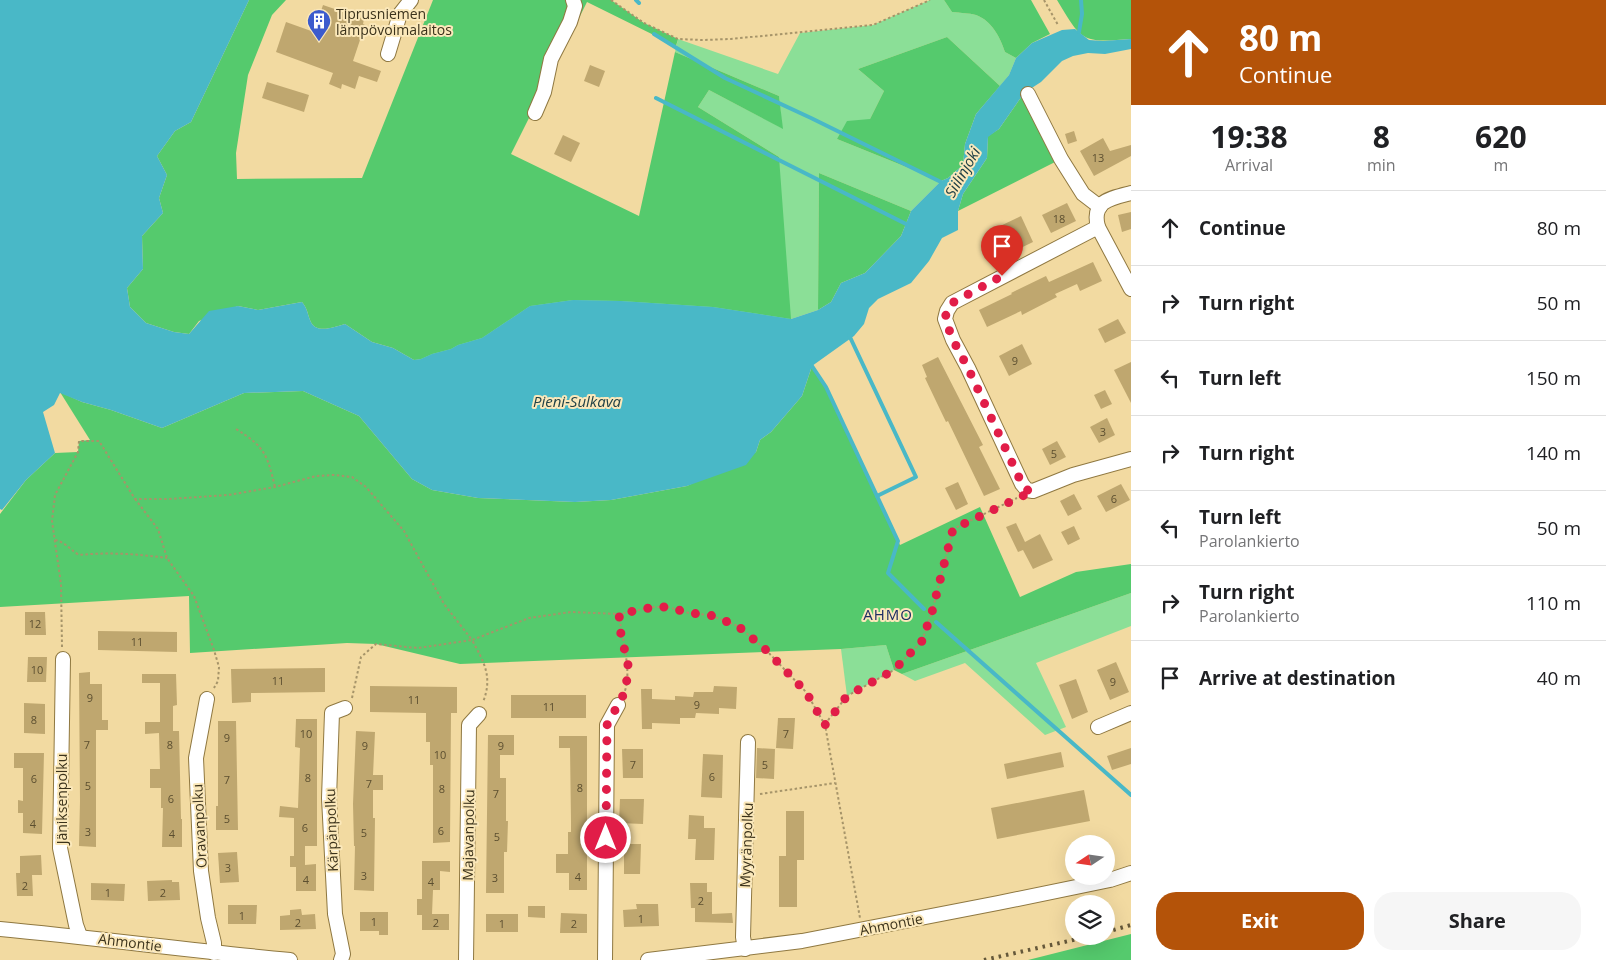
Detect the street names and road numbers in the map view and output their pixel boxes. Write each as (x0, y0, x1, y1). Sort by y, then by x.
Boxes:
street label: Jäniksenpolku (52, 754, 71, 846)
street label: Oravanpolku (187, 783, 211, 869)
street label: Kärpänpolku (320, 788, 342, 872)
street label: Majavanpolku (458, 789, 478, 881)
street label: Myyränpolku (735, 802, 757, 888)
street label: Ahmontie (858, 909, 924, 939)
street label: Ahmontie (97, 929, 163, 955)

